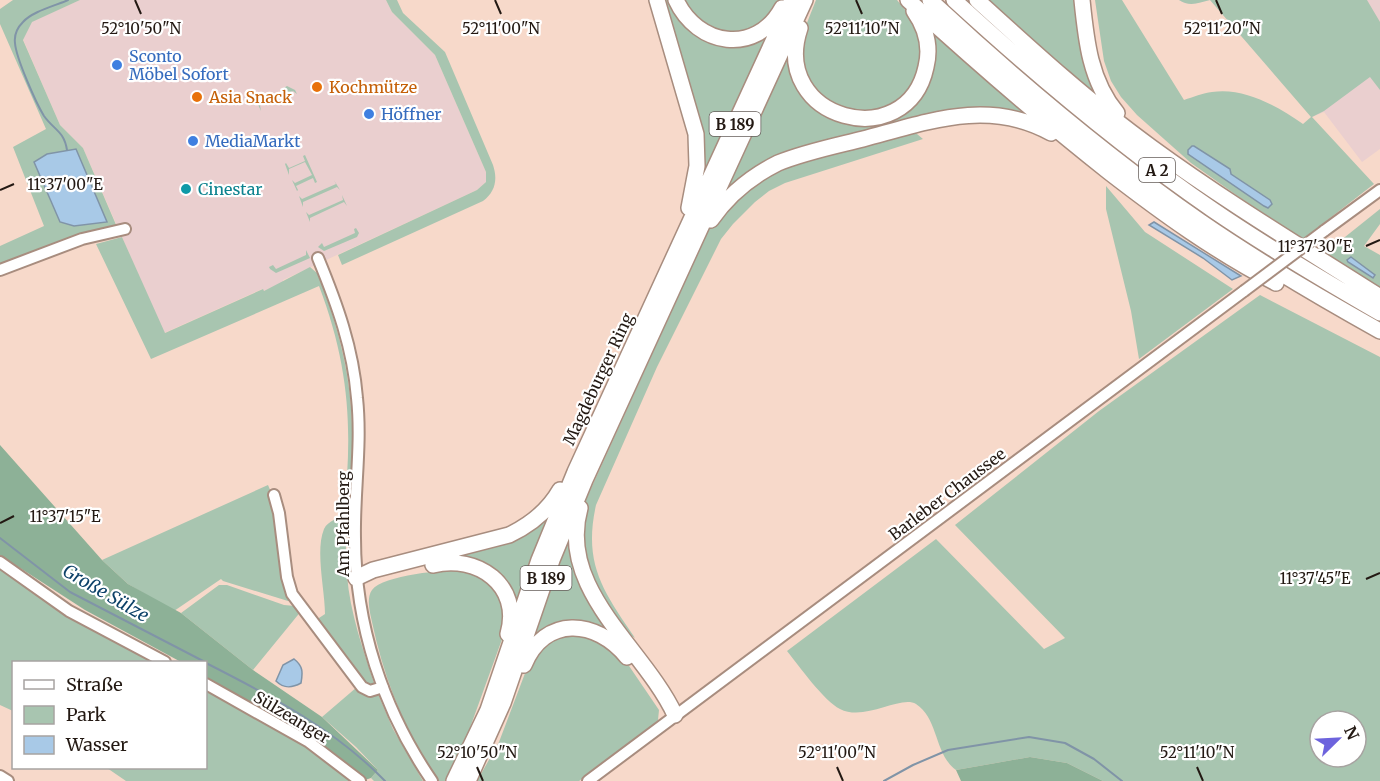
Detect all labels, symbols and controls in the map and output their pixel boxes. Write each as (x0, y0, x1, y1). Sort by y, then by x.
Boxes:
text: 52°10'50"N (101, 19, 181, 38)
text: 52°11'00"N (462, 19, 540, 38)
text: 52°11'10"N (825, 19, 900, 38)
text: 52°11'20"N (1184, 19, 1261, 38)
place label: Sconto Möbel Sofort (129, 46, 229, 84)
marker: Sconto Möbel Sofort (110, 58, 124, 72)
place label: Kochmütze (329, 77, 417, 97)
marker: Kochmütze (310, 80, 324, 94)
place label: Asia Snack (208, 87, 293, 107)
marker: Asia Snack (190, 90, 204, 104)
place label: Höffner (381, 104, 442, 124)
marker: Höffner (362, 107, 376, 121)
road number: B 189 (710, 112, 760, 136)
place label: MediaMarkt (205, 131, 301, 151)
marker: MediaMarkt (186, 134, 200, 148)
road number: A 2 (1139, 158, 1175, 182)
text: 11°37'00"E (27, 175, 103, 194)
place label: Cinestar (198, 179, 262, 199)
marker: Cinestar (179, 182, 193, 196)
text: 11°37'30"E (1278, 237, 1353, 256)
street label: Magdeburger Ring (559, 309, 638, 448)
street label: Barleber Chaussee (885, 444, 1009, 544)
street label: Am Pfahlberg (333, 471, 353, 578)
text: 11°37'15"E (29, 507, 101, 526)
water label: Große Sülze (59, 559, 153, 627)
road number: B 189 (520, 566, 572, 590)
text: 11°37'45"E (1279, 569, 1351, 588)
legend (12, 661, 207, 769)
text: Straße (66, 673, 123, 696)
street label: Sülzeanger (250, 686, 334, 748)
text: Park (66, 703, 107, 726)
north arrow (1308, 709, 1368, 769)
text: N (1340, 723, 1364, 743)
text: Wasser (65, 733, 128, 756)
text: 52°10'50"N (437, 743, 517, 762)
text: 52°11'00"N (798, 743, 876, 762)
text: 52°11'10"N (1160, 743, 1235, 762)

